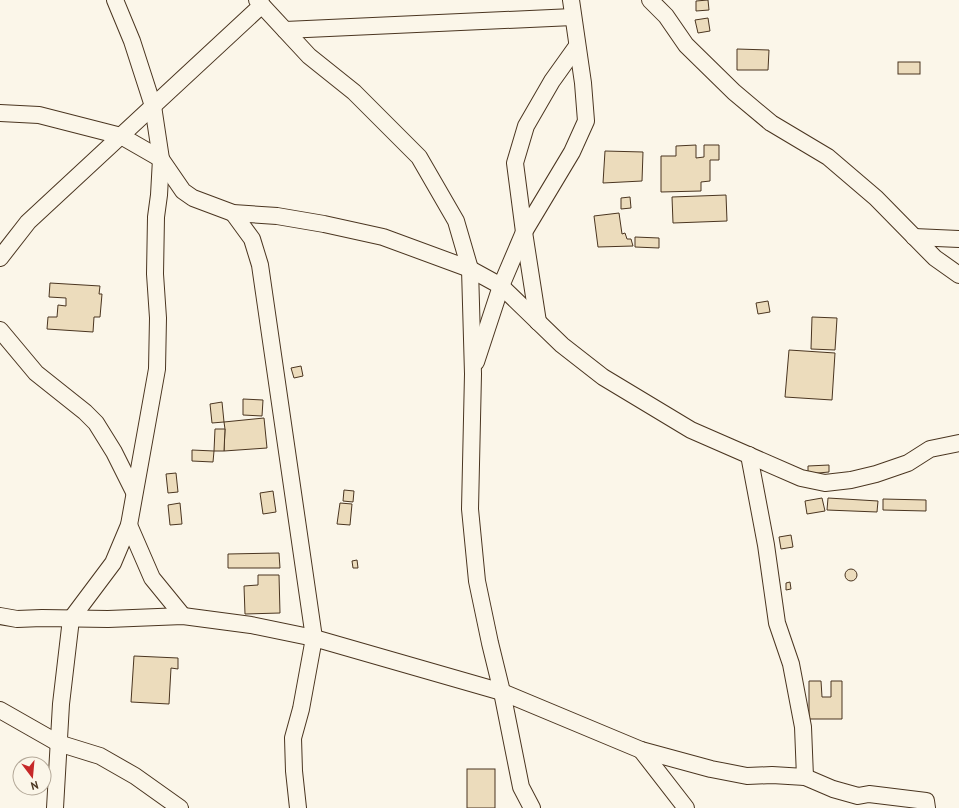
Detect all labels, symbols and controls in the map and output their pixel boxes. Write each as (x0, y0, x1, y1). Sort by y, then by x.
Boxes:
north arrow (12, 756, 52, 796)
text: N (29, 778, 40, 793)

